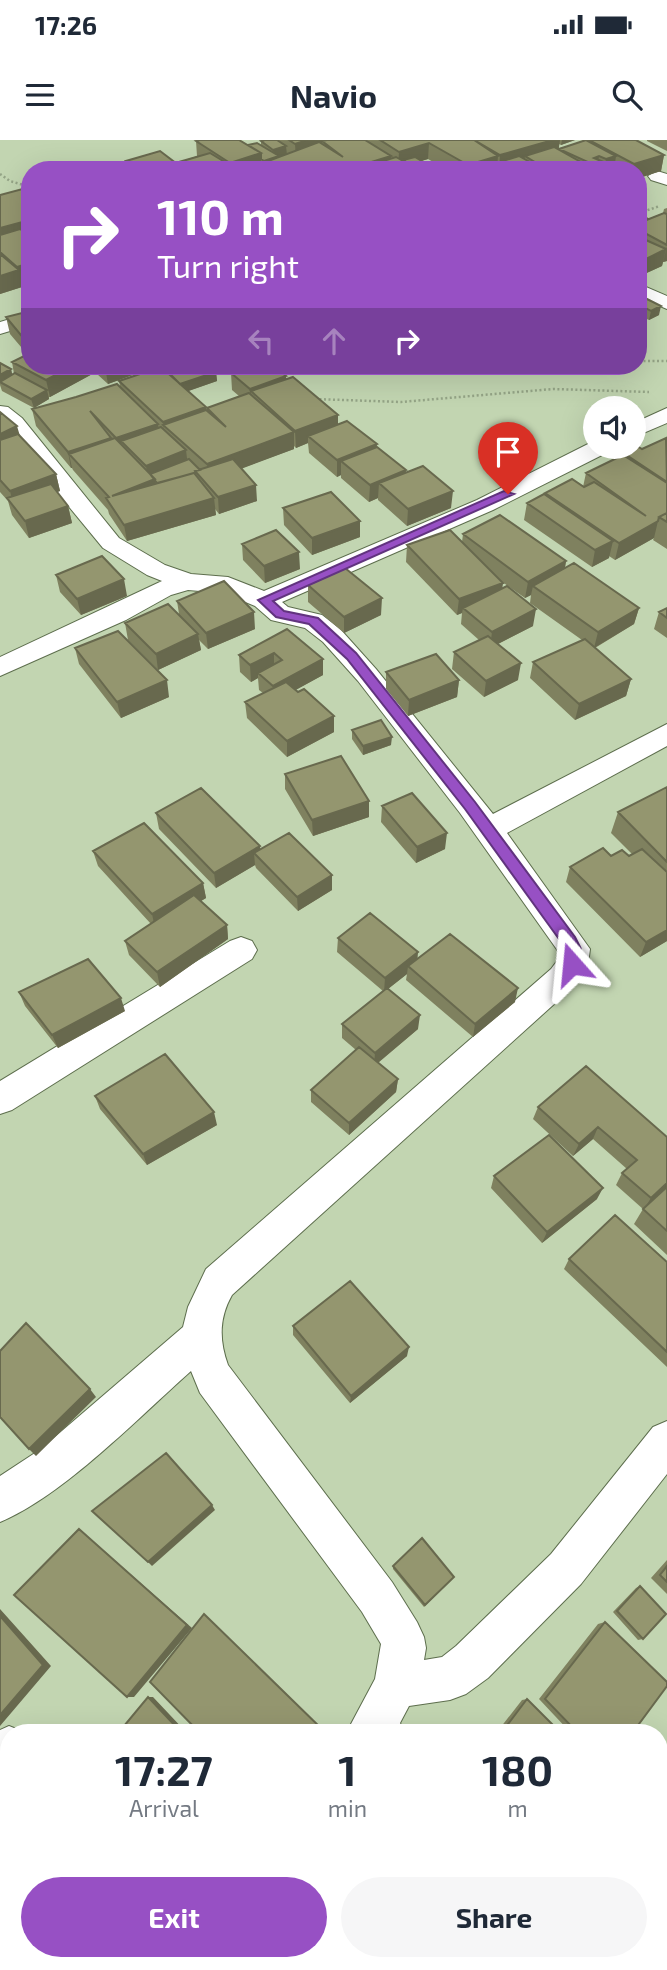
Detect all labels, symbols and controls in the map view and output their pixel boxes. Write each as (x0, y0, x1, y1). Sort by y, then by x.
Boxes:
text: 17:26 (35, 9, 97, 40)
icon: menu (21, 76, 59, 114)
text: Navio (290, 76, 377, 114)
icon: search (608, 76, 646, 114)
text: 110 m (157, 186, 284, 245)
icon: right (42, 189, 133, 280)
text: Turn right (157, 246, 299, 284)
icon: left (242, 322, 280, 360)
icon: ahead (315, 322, 353, 360)
icon: right (388, 322, 426, 360)
map controls (583, 396, 646, 459)
button: sound (583, 396, 646, 459)
pin (478, 422, 538, 494)
icon: arrive (489, 433, 527, 471)
position arrow (535, 927, 609, 1001)
text: 17:27 (115, 1744, 213, 1794)
text: 1 (338, 1744, 357, 1794)
text: 180 (482, 1744, 553, 1794)
text: Arrival (129, 1794, 199, 1822)
text: min (328, 1794, 367, 1822)
text: m (507, 1794, 528, 1822)
button: Exit (21, 1877, 327, 1957)
button: Share (341, 1877, 647, 1957)

